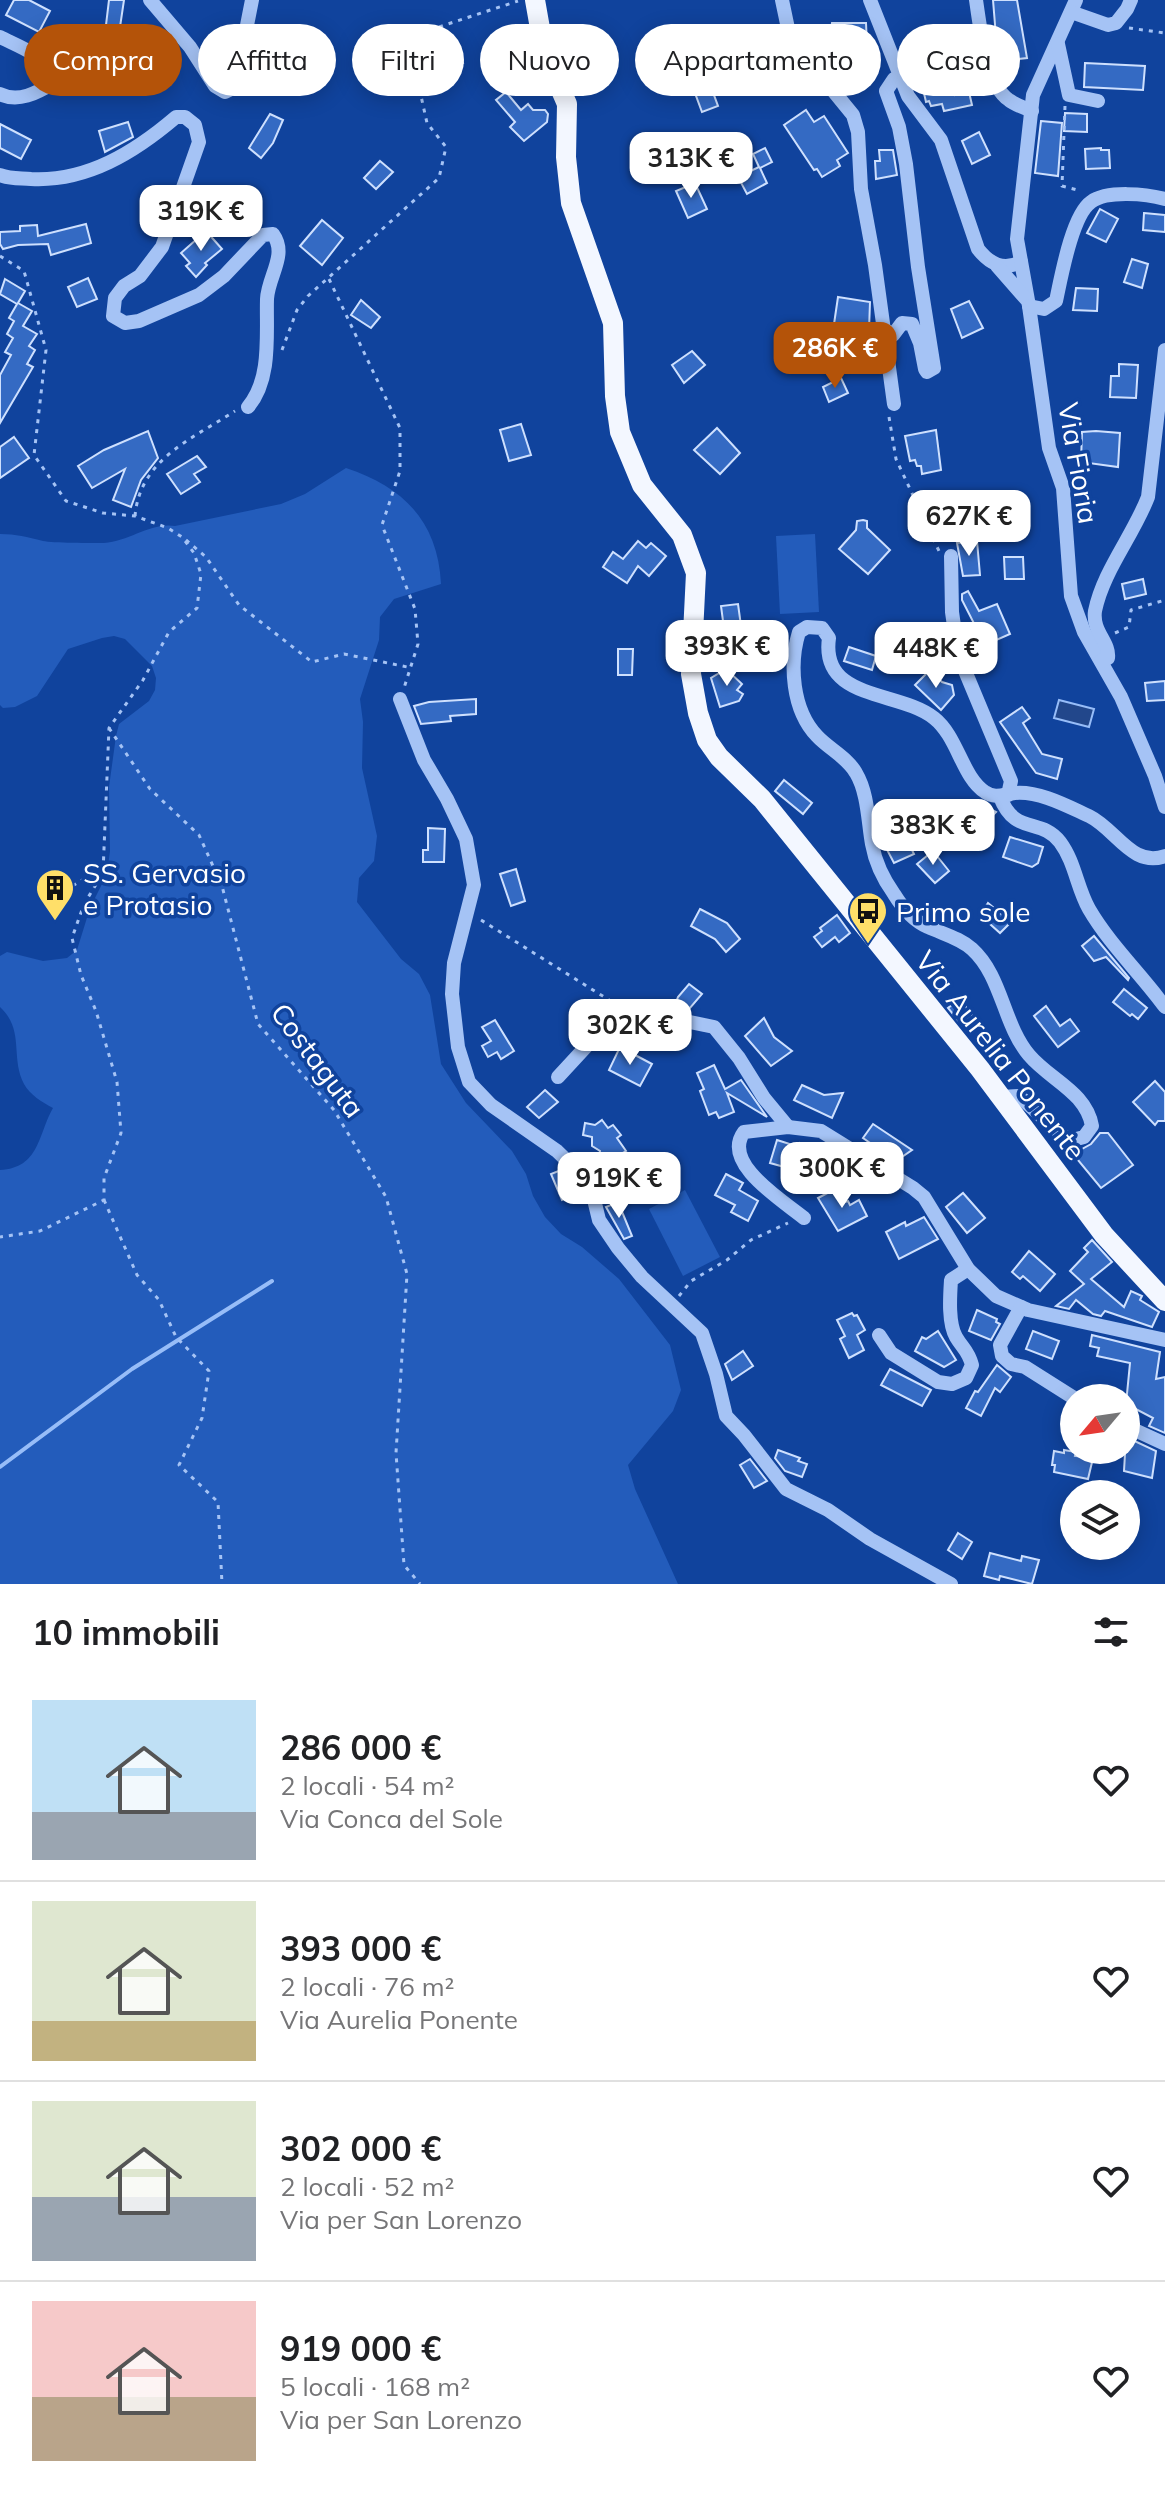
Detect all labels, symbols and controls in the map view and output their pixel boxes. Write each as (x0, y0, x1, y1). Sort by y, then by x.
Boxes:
chip: Compra (24, 24, 182, 96)
chip: Affitta (198, 24, 336, 96)
chip: Filtri (352, 24, 464, 96)
chip: Nuovo (480, 24, 619, 96)
chip: Appartamento (635, 24, 881, 96)
chip: Casa (897, 24, 1020, 96)
pin: 313K € (626, 132, 756, 200)
text: 313K € (648, 141, 734, 174)
pin: 319K € (136, 185, 266, 253)
text: 319K € (158, 194, 244, 227)
pin: 286K € (770, 322, 900, 390)
text: 286K € (792, 331, 878, 364)
street label: Via Fioria (1051, 400, 1107, 526)
pin: 627K € (904, 490, 1034, 558)
text: 627K € (926, 499, 1012, 532)
pin: 393K € (662, 620, 792, 688)
pin: 448K € (871, 622, 1001, 690)
text: 393K € (684, 629, 770, 662)
text: 448K € (893, 631, 979, 664)
pin: 383K € (868, 799, 998, 867)
text: 383K € (890, 808, 976, 841)
place label: SS. Gervasio e Protasio (83, 855, 246, 922)
building icon: SS. Gervasio e Protasio (34, 867, 76, 922)
bus stop icon: Primo sole (847, 890, 889, 945)
place label: Primo sole (896, 894, 1030, 929)
street label: Via Aurelia Ponente (908, 943, 1094, 1167)
street label: Costaguta (264, 996, 372, 1124)
pin: 302K € (565, 999, 695, 1067)
text: 302K € (587, 1008, 673, 1041)
pin: 300K € (777, 1142, 907, 1210)
text: 300K € (799, 1151, 885, 1184)
pin: 919K € (554, 1152, 684, 1220)
text: 919K € (576, 1161, 662, 1194)
north arrow (1060, 1384, 1140, 1464)
map controls (1060, 1384, 1140, 1560)
button: layers (1060, 1480, 1140, 1560)
icon: filters (1089, 1610, 1133, 1654)
text: 10 immobili (32, 1611, 220, 1654)
text: 286 000 € (280, 1726, 441, 1769)
icon: home (96, 1732, 192, 1828)
icon: heart (1089, 1758, 1133, 1802)
text: 2 locali · 54 m² (280, 1769, 454, 1802)
text: Via Conca del Sole (280, 1802, 503, 1835)
text: 393 000 € (280, 1927, 441, 1970)
icon: home (96, 1933, 192, 2029)
icon: heart (1089, 1959, 1133, 2003)
text: 2 locali · 76 m² (280, 1970, 454, 2003)
text: Via Aurelia Ponente (280, 2003, 518, 2036)
text: 302 000 € (280, 2127, 441, 2170)
icon: home (96, 2133, 192, 2229)
icon: heart (1089, 2159, 1133, 2203)
text: 2 locali · 52 m² (280, 2170, 454, 2203)
text: Via per San Lorenzo (280, 2203, 522, 2236)
text: 919 000 € (280, 2327, 441, 2370)
icon: home (96, 2333, 192, 2429)
icon: heart (1089, 2359, 1133, 2403)
text: 5 locali · 168 m² (280, 2370, 470, 2403)
text: Via per San Lorenzo (280, 2403, 522, 2436)

